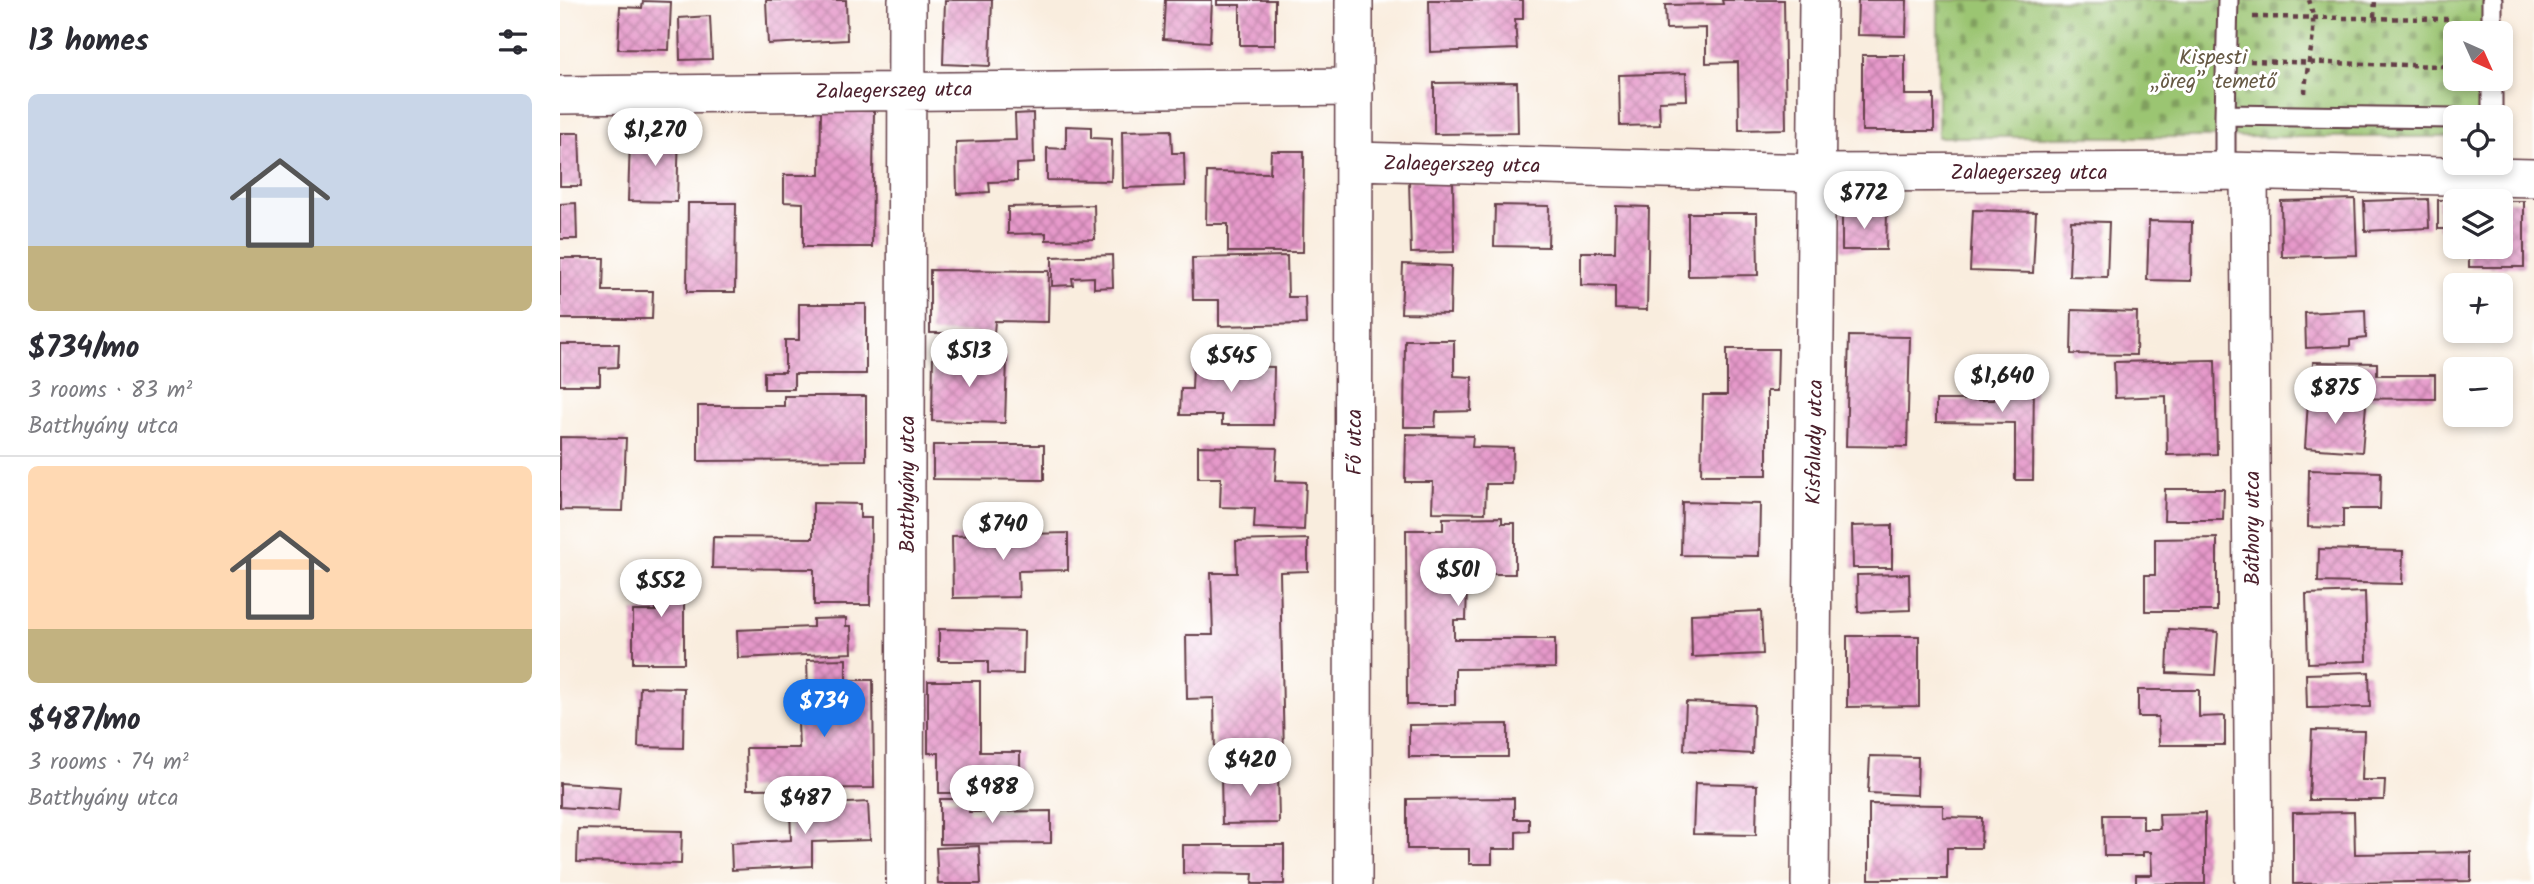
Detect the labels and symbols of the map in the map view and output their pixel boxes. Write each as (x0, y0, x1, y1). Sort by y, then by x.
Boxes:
north arrow (2443, 21, 2513, 91)
park label: Kispesti „öreg” temető (2150, 42, 2278, 99)
street label: Zalaegerszeg utca (815, 74, 973, 109)
pin: $1,270 (598, 108, 712, 168)
street label: Zalaegerszeg utca (1383, 148, 1541, 183)
street label: Zalaegerszeg utca (1950, 157, 2108, 190)
pin: $772 (1823, 172, 1905, 231)
pin: $513 (928, 330, 1010, 389)
pin: $545 (1190, 334, 1272, 394)
pin: $1,640 (1945, 354, 2059, 414)
pin: $875 (2294, 366, 2376, 426)
street label: Kisfaludy utca (1798, 379, 1833, 505)
street label: Fő utca (1339, 409, 1372, 475)
street label: Batthyány utca (892, 415, 925, 553)
street label: Báthory utca (2237, 471, 2270, 585)
pin: $740 (962, 503, 1044, 562)
pin: $501 (1417, 548, 1499, 608)
pin: $552 (620, 560, 702, 619)
pin: $734 (783, 680, 865, 739)
pin: $420 (1209, 738, 1291, 798)
pin: $988 (951, 766, 1033, 825)
pin: $487 (764, 776, 846, 836)

